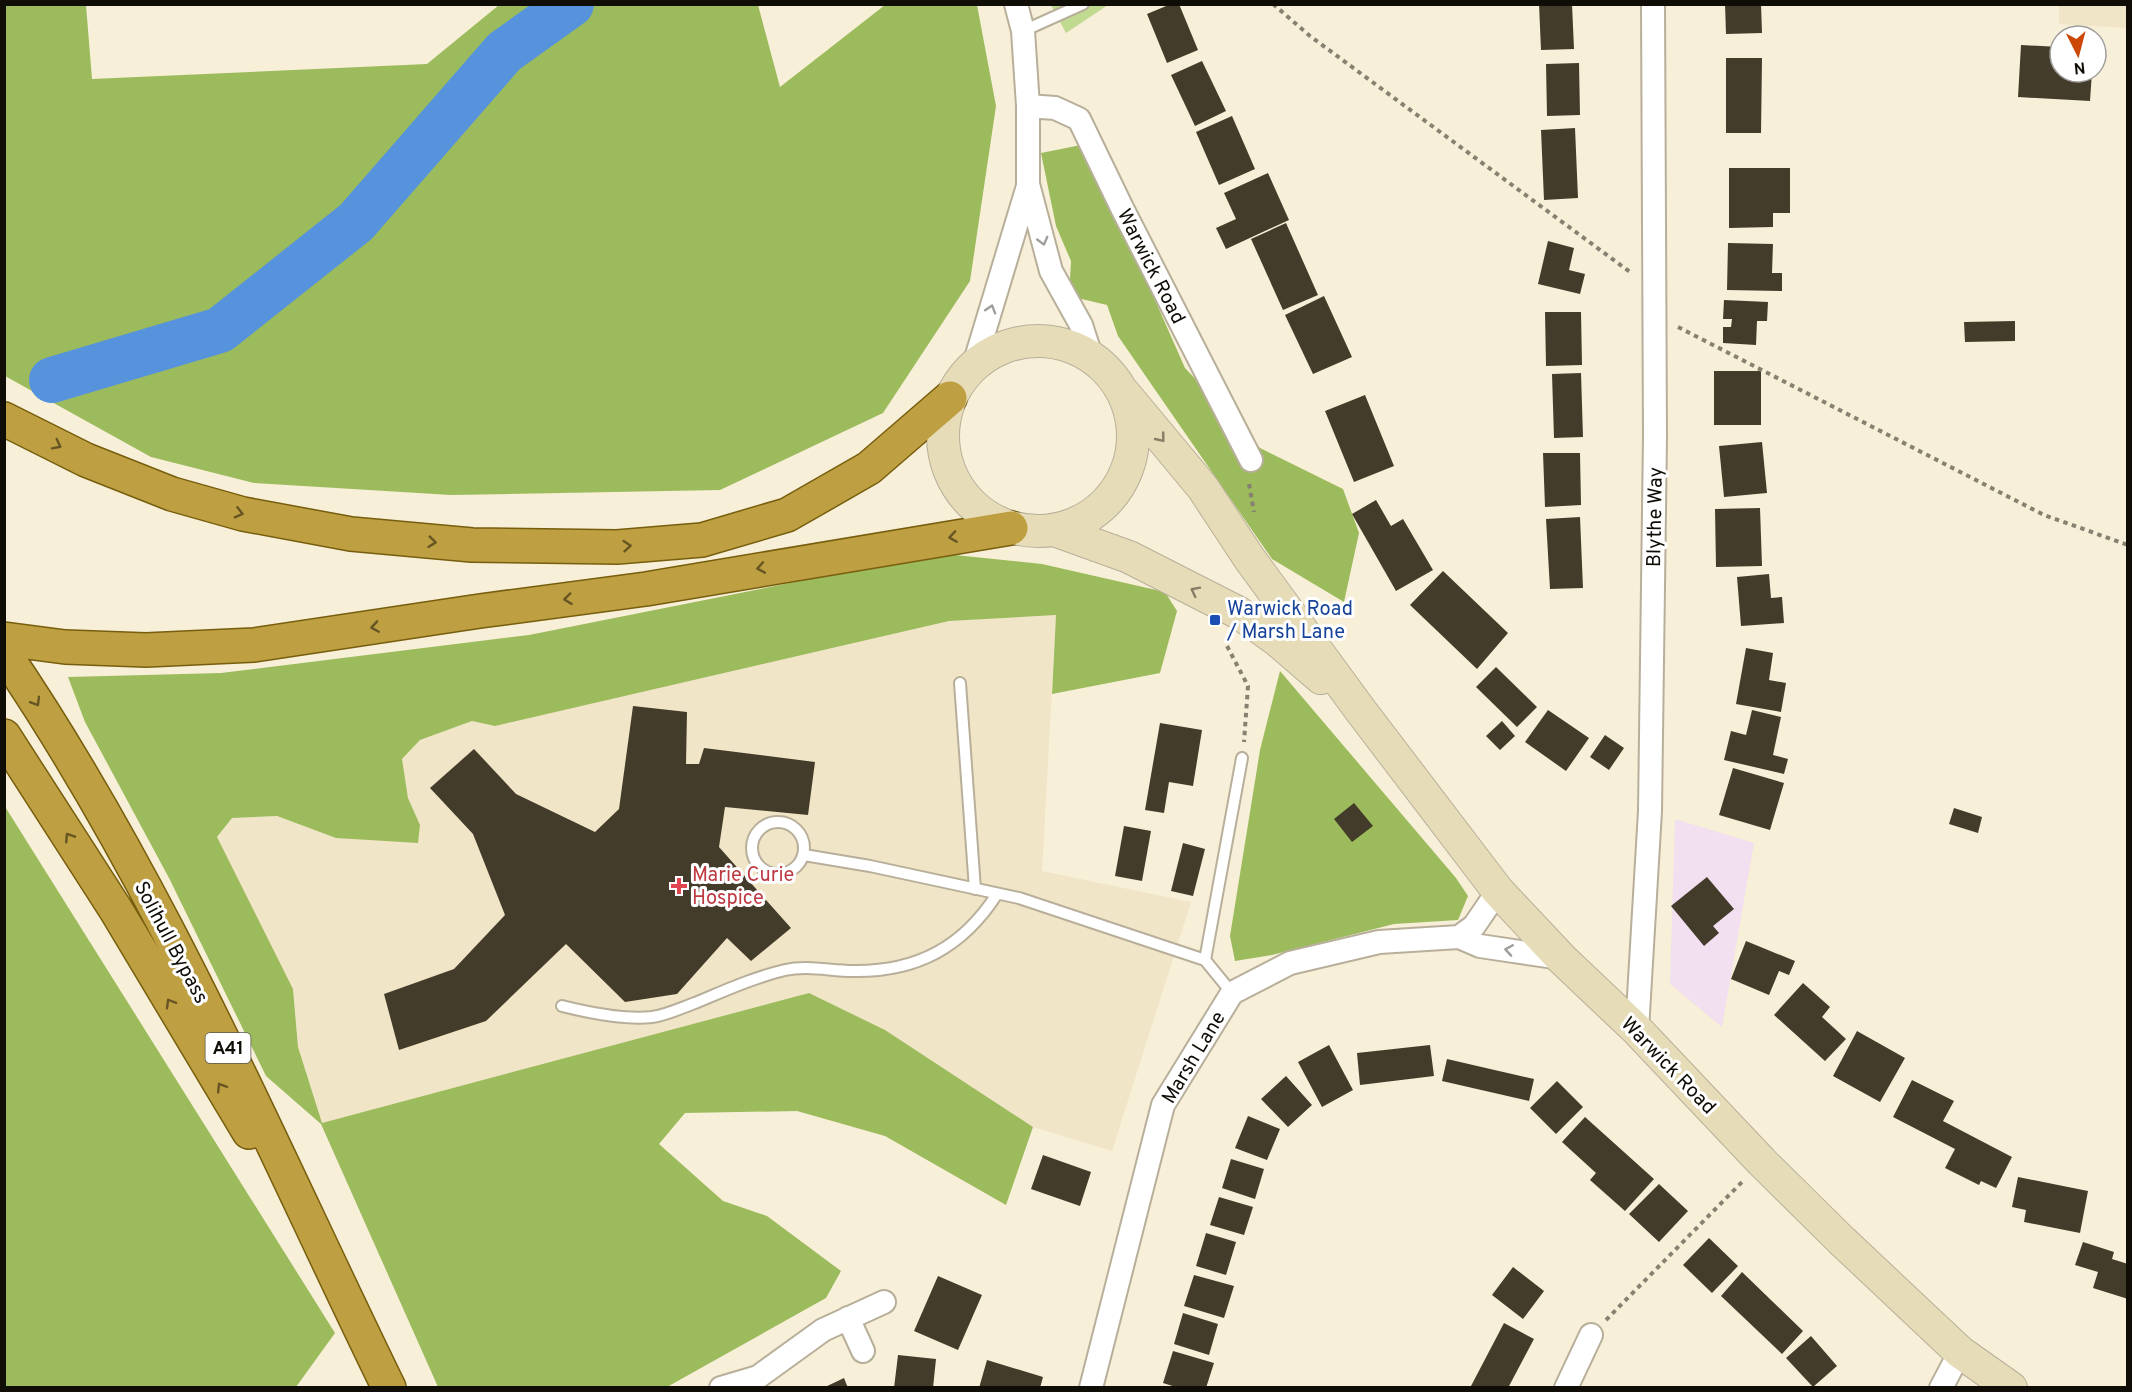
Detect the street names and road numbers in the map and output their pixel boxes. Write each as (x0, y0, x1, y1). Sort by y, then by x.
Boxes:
street label: Warwick Road (1110, 205, 1190, 329)
street label: Blythe Way (1642, 467, 1670, 567)
street label: Solihull Bypass (127, 877, 213, 1009)
street label: Marsh Lane (1157, 1007, 1233, 1109)
street label: Warwick Road (1614, 1012, 1721, 1121)
road number: A41 (206, 1033, 250, 1063)

